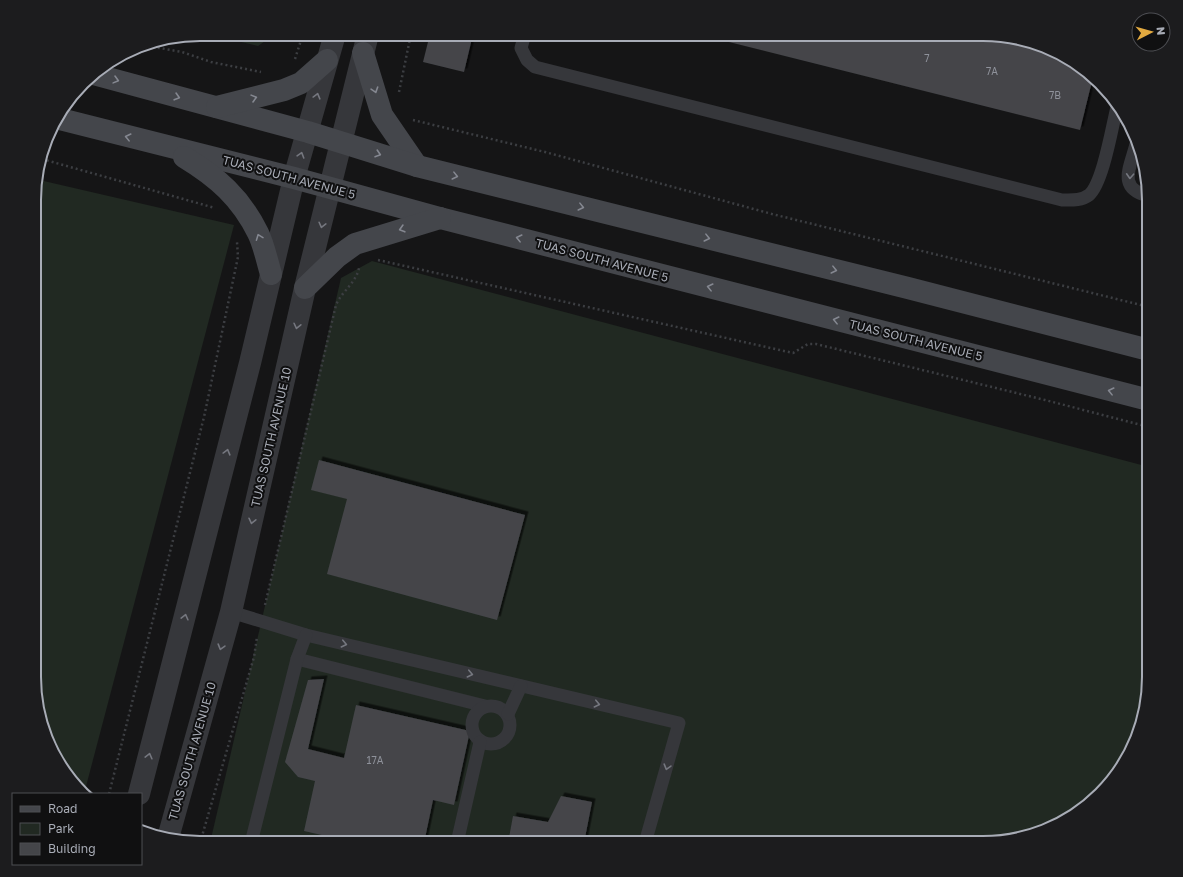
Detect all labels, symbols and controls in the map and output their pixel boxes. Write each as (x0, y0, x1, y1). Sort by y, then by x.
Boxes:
north arrow (1131, 12, 1171, 52)
text: N (1155, 26, 1168, 36)
house number: 7 (924, 52, 930, 64)
house number: 7A (986, 65, 998, 77)
one-way arrow (113, 75, 120, 84)
one-way arrow (370, 86, 378, 93)
house number: 7B (1049, 89, 1061, 101)
one-way arrow (173, 92, 180, 101)
one-way arrow (312, 93, 321, 100)
one-way arrow (250, 94, 257, 102)
one-way arrow (125, 133, 131, 141)
one-way arrow (374, 149, 381, 158)
street label: TUAS SOUTH AVENUE 5 (221, 152, 357, 202)
one-way arrow (296, 152, 305, 159)
one-way arrow (451, 171, 458, 180)
one-way arrow (1125, 172, 1134, 179)
one-way arrow (577, 202, 584, 211)
one-way arrow (318, 222, 326, 229)
one-way arrow (399, 224, 406, 233)
one-way arrow (256, 233, 264, 240)
one-way arrow (516, 234, 523, 243)
one-way arrow (704, 234, 711, 242)
street label: TUAS SOUTH AVENUE 5 (534, 235, 670, 285)
one-way arrow (830, 265, 837, 273)
one-way arrow (707, 284, 713, 292)
one-way arrow (833, 316, 840, 325)
street label: TUAS SOUTH AVENUE 5 (848, 316, 984, 364)
one-way arrow (293, 323, 301, 329)
street label: TUAS SOUTH AVENUE 10 (248, 366, 294, 508)
one-way arrow (1108, 387, 1114, 395)
one-way arrow (222, 449, 231, 456)
one-way arrow (248, 518, 256, 524)
one-way arrow (180, 614, 189, 621)
one-way arrow (340, 639, 347, 648)
one-way arrow (217, 644, 226, 651)
one-way arrow (467, 669, 474, 677)
street label: TUAS SOUTH AVENUE 10 (165, 680, 219, 822)
one-way arrow (594, 699, 600, 707)
one-way arrow (144, 753, 153, 760)
house number: 17A (367, 754, 384, 766)
one-way arrow (663, 763, 672, 770)
legend (12, 793, 142, 865)
text: Road (48, 801, 77, 816)
text: Park (48, 821, 74, 836)
text: Building (48, 841, 96, 856)

